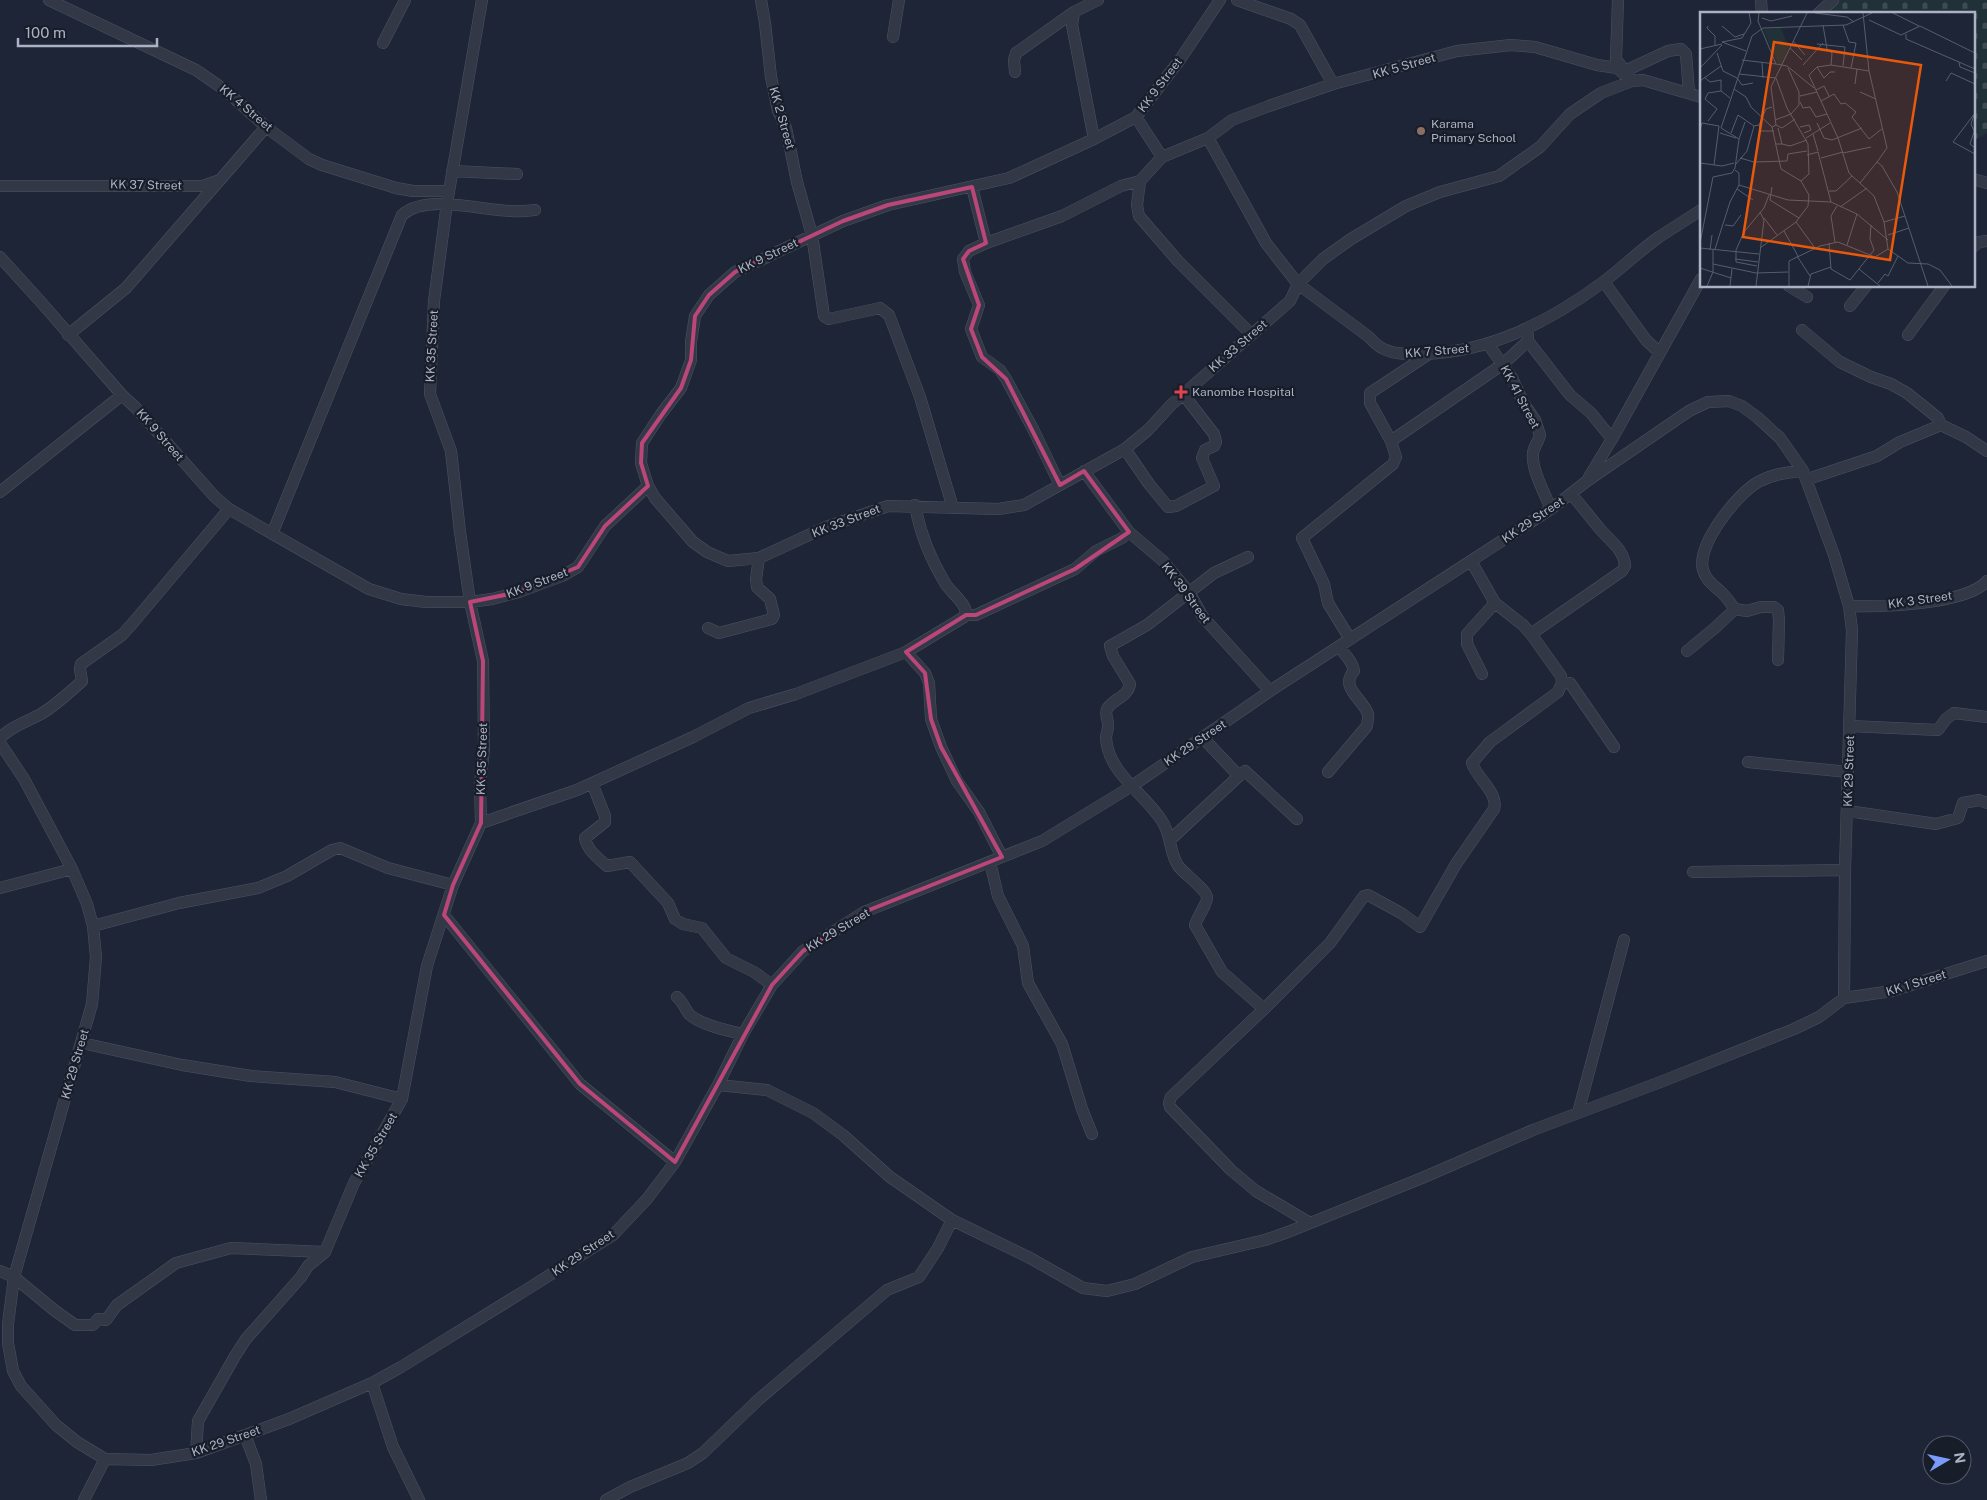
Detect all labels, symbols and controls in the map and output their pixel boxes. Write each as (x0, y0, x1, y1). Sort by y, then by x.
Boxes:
inset map (1700, 12, 1974, 288)
scale bar (18, 15, 156, 47)
text: 100 m (25, 24, 66, 41)
street label: KK 5 Street (1371, 50, 1437, 82)
street label: KK 9 Street (1135, 55, 1185, 115)
street label: KK 4 Street (217, 82, 276, 134)
street label: KK 2 Street (766, 85, 798, 151)
place label: Karama Primary School (1431, 117, 1516, 145)
marker: Karama Primary School (1415, 125, 1427, 137)
street label: KK 37 Street (110, 177, 182, 193)
street label: KK 9 Street (736, 235, 800, 276)
street label: KK 35 Street (423, 309, 441, 383)
street label: KK 33 Street (1206, 317, 1270, 375)
street label: KK 7 Street (1404, 341, 1470, 361)
street label: KK 41 Street (1497, 363, 1543, 431)
marker: Kanombe Hospital (1174, 385, 1188, 399)
place label: Kanombe Hospital (1192, 385, 1295, 399)
street label: KK 9 Street (133, 406, 187, 464)
street label: KK 29 Street (1499, 494, 1567, 546)
street label: KK 33 Street (810, 501, 883, 540)
street label: KK 39 Street (1159, 560, 1214, 626)
street label: KK 9 Street (504, 565, 570, 601)
street label: KK 3 Street (1887, 589, 1953, 611)
street label: KK 29 Street (1161, 717, 1229, 769)
street label: KK 35 Street (474, 722, 490, 795)
street label: KK 29 Street (1841, 735, 1857, 807)
street label: KK 29 Street (804, 905, 873, 955)
street label: KK 1 Street (1884, 967, 1948, 999)
street label: KK 29 Street (58, 1027, 92, 1100)
street label: KK 35 Street (352, 1110, 400, 1180)
street label: KK 29 Street (549, 1227, 617, 1279)
street label: KK 29 Street (190, 1423, 263, 1459)
north arrow (1922, 1435, 1972, 1485)
text: N (1951, 1451, 1969, 1465)

